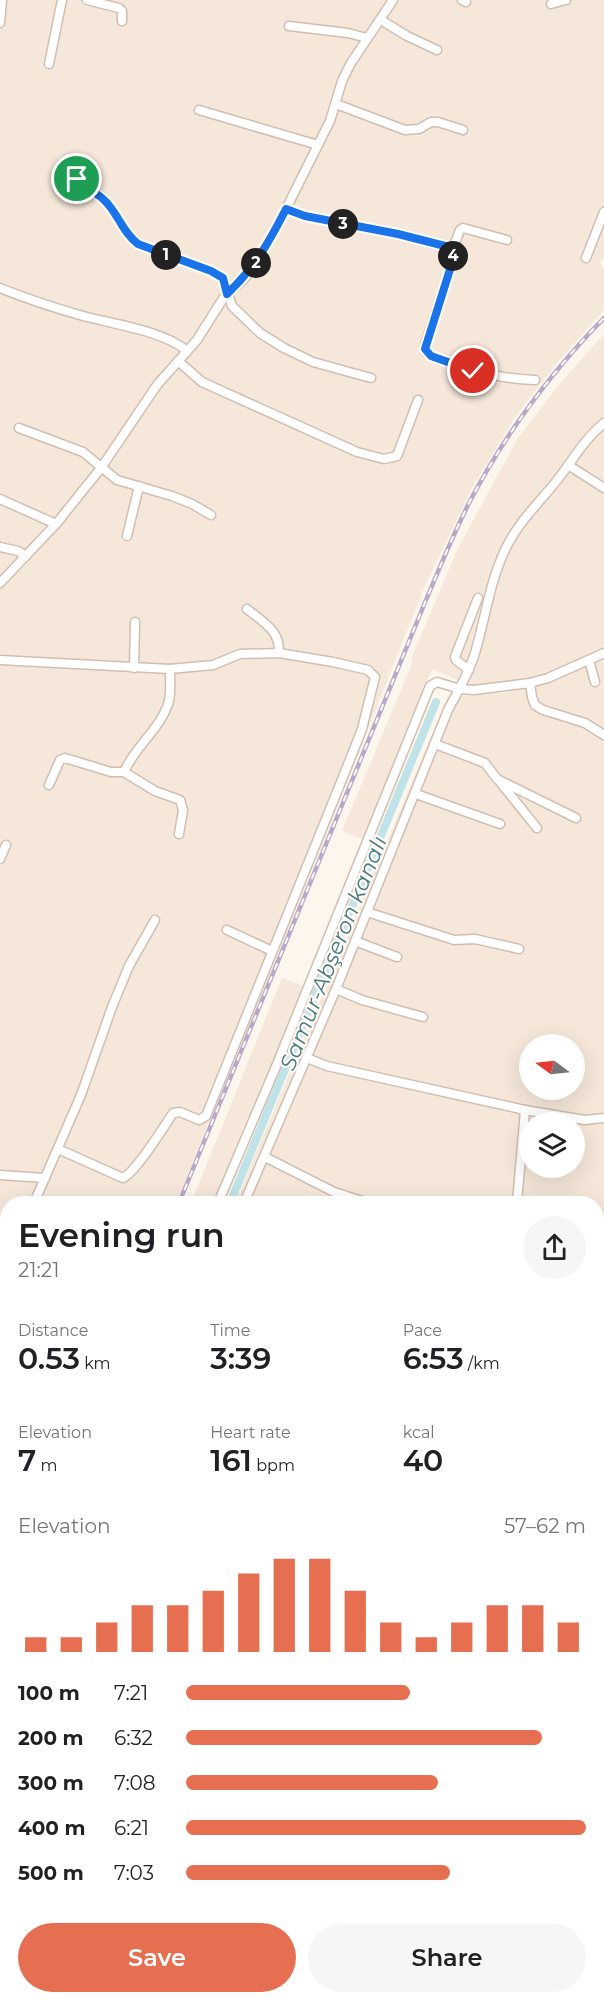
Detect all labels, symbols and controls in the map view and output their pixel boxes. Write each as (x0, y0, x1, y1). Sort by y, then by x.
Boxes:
pin (51, 153, 102, 204)
icon: arrive (60, 162, 93, 195)
pin: 3 (328, 209, 358, 239)
text: 3 (338, 214, 348, 233)
pin: 1 (151, 240, 181, 270)
pin: 4 (438, 241, 468, 271)
text: 1 (163, 245, 169, 264)
text: 4 (447, 246, 459, 265)
pin: 2 (241, 248, 271, 278)
text: 2 (251, 253, 261, 272)
pin (447, 345, 498, 396)
icon: check (456, 354, 489, 387)
water label: Samur-Abşeron kanalı (274, 832, 393, 1074)
north arrow (519, 1034, 585, 1100)
map controls (519, 1034, 585, 1178)
button: layers (519, 1112, 585, 1178)
text: Evening run (18, 1215, 225, 1255)
button: share (523, 1216, 586, 1279)
text: 21:21 (18, 1258, 59, 1282)
text: Distance (18, 1321, 88, 1340)
text: Time (210, 1321, 250, 1340)
text: Pace (403, 1321, 442, 1340)
text: 0.53 (18, 1340, 80, 1377)
text: 3:39 (210, 1340, 271, 1377)
text: 6:53 (403, 1340, 464, 1377)
text: km (80, 1354, 111, 1373)
text: /km (464, 1354, 500, 1373)
text: Elevation (18, 1423, 92, 1442)
text: Heart rate (210, 1423, 291, 1442)
text: kcal (403, 1423, 435, 1442)
text: 7 (18, 1442, 36, 1479)
text: 161 (210, 1442, 252, 1479)
text: 40 (403, 1442, 443, 1479)
text: m (36, 1456, 57, 1475)
text: bpm (252, 1456, 295, 1475)
text: Elevation (18, 1514, 110, 1538)
text: 57–62 m (504, 1514, 586, 1538)
text: 100 m (18, 1681, 80, 1705)
text: 7:21 (114, 1681, 148, 1705)
text: 200 m (18, 1726, 84, 1750)
text: 6:32 (114, 1726, 153, 1750)
text: 300 m (18, 1771, 84, 1795)
text: 7:08 (114, 1771, 156, 1795)
text: 400 m (18, 1816, 86, 1840)
text: 6:21 (114, 1816, 149, 1840)
text: 500 m (18, 1861, 84, 1885)
text: 7:03 (114, 1861, 154, 1885)
button: Save (18, 1923, 296, 1992)
button: Share (308, 1923, 586, 1992)

